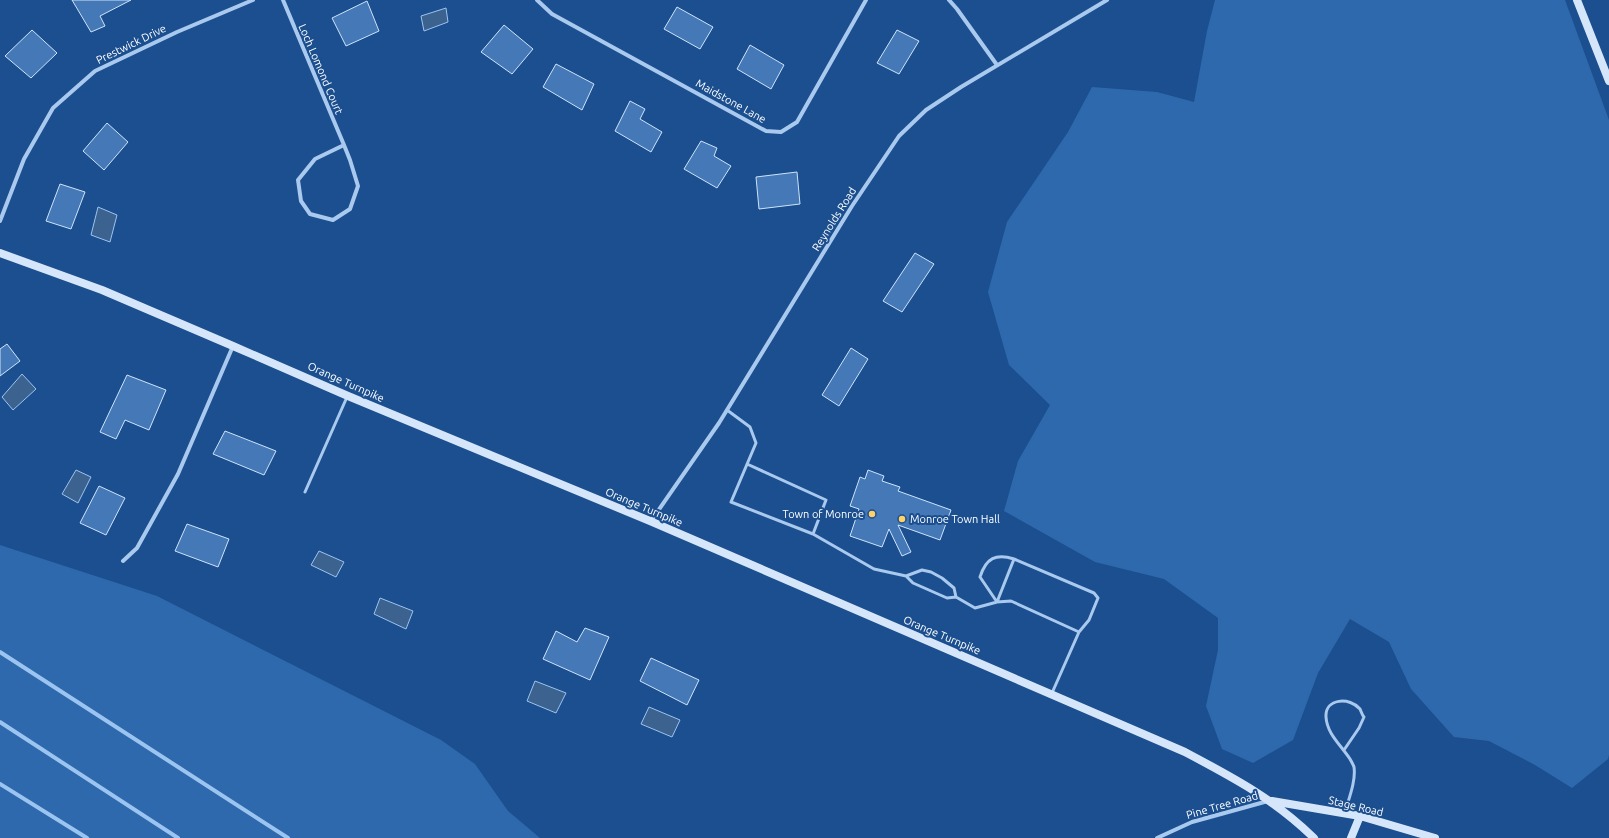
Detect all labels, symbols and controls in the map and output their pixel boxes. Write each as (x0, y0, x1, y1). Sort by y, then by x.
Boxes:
street label: Prestwick Drive (94, 22, 168, 66)
street label: Loch Lomond Court (297, 22, 346, 117)
street label: Maidstone Lane (694, 77, 768, 125)
street label: Reynolds Road (810, 185, 858, 253)
street label: Orange Turnpike (306, 360, 386, 404)
street label: Orange Turnpike (604, 485, 684, 529)
place label: Town of Monroe (783, 508, 864, 520)
marker: Town of Monroe (867, 509, 877, 519)
place label: Monroe Town Hall (910, 513, 1000, 525)
marker: Monroe Town Hall (897, 514, 907, 524)
street label: Orange Turnpike (902, 613, 982, 657)
street label: Pine Tree Road (1185, 789, 1259, 821)
street label: Stage Road (1327, 794, 1385, 818)

